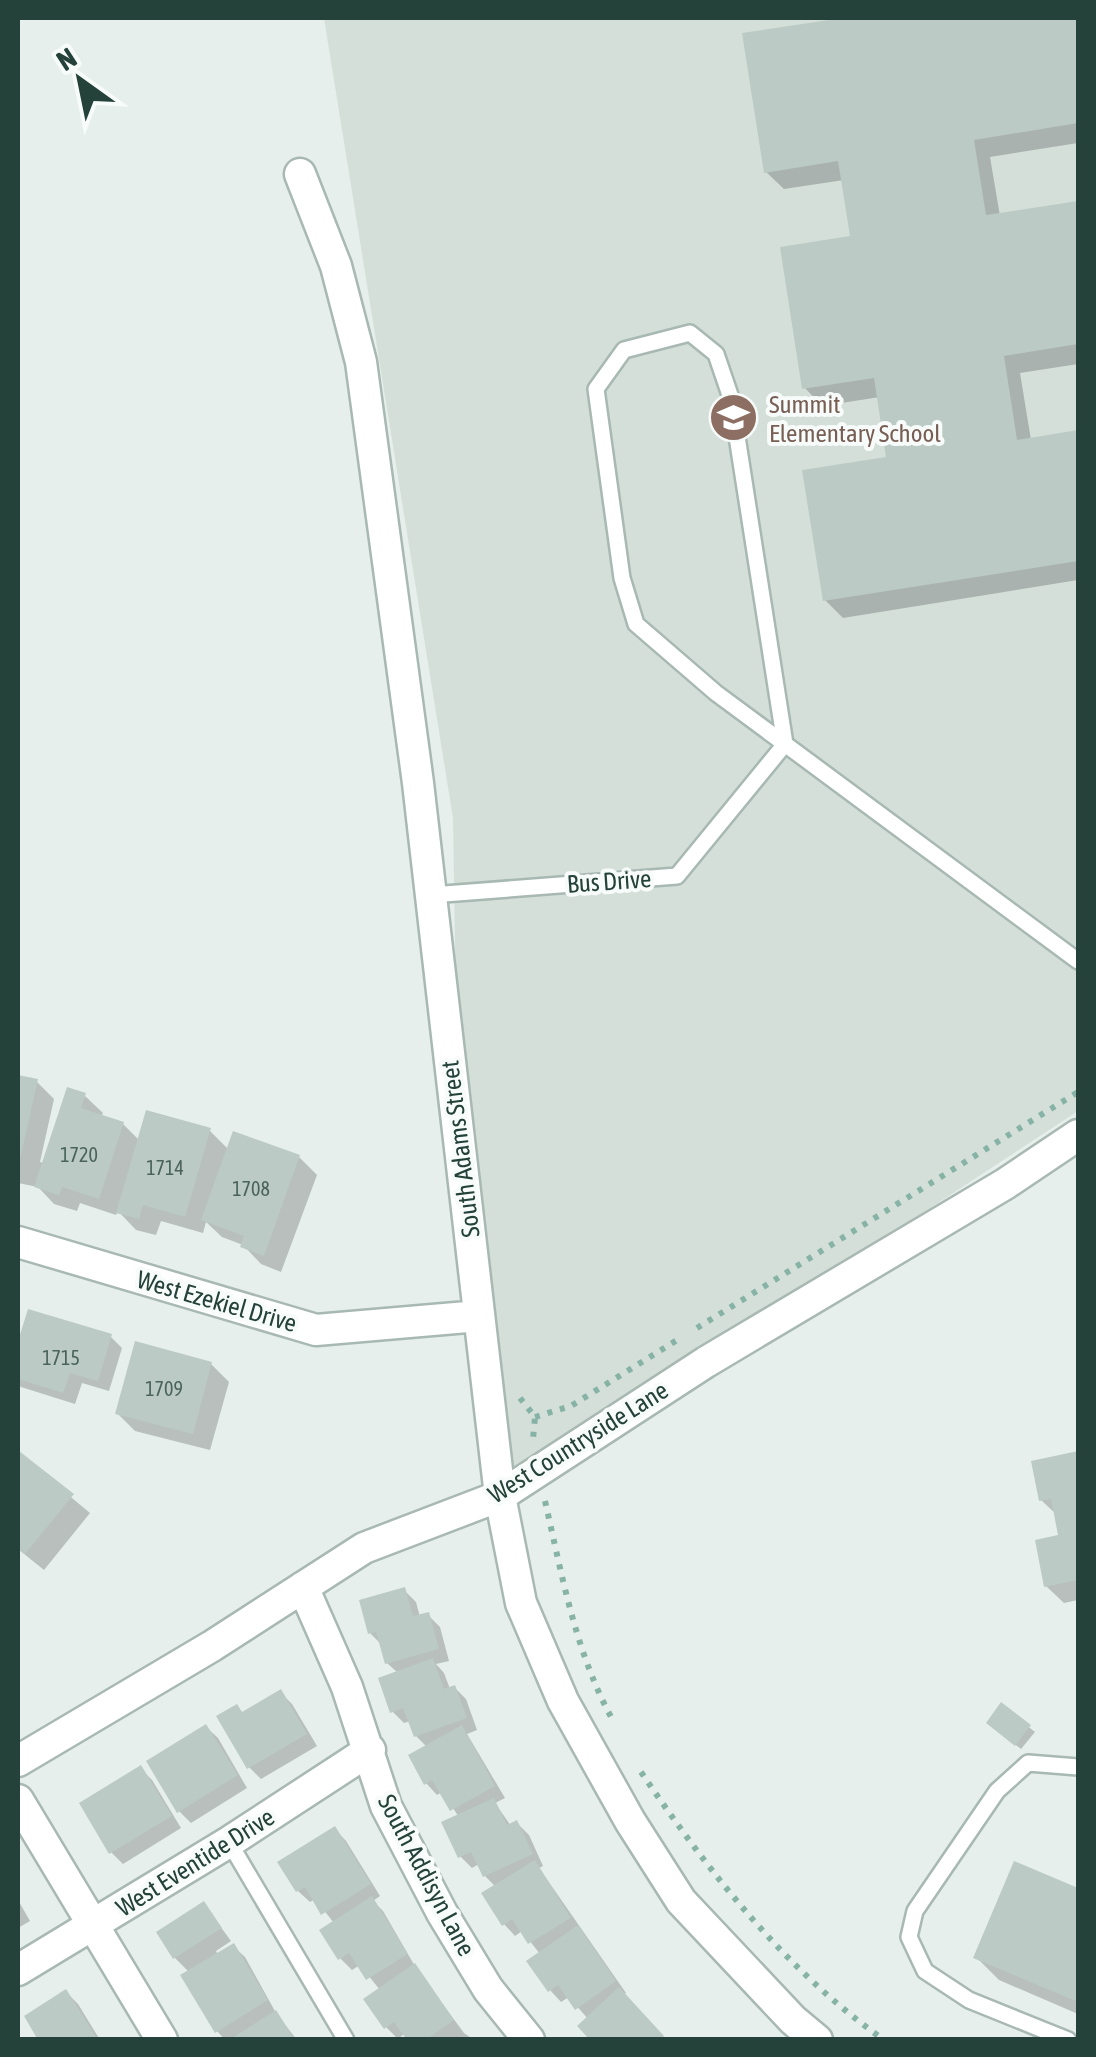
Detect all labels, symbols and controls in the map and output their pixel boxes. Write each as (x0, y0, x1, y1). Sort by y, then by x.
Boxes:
north arrow (30, 30, 130, 130)
text: N (51, 41, 82, 77)
place label: Summit Elementary School (769, 390, 941, 447)
school or university icon: Summit Elementary School (708, 392, 760, 444)
street label: Bus Drive (566, 864, 652, 898)
street label: South Adams Street (435, 1059, 485, 1239)
house number: 1720 (60, 1143, 98, 1166)
house number: 1714 (146, 1156, 184, 1179)
house number: 1708 (232, 1177, 270, 1200)
street label: West Ezekiel Drive (134, 1265, 300, 1337)
house number: 1715 (42, 1346, 80, 1369)
street label: West Countryside Lane (483, 1375, 673, 1509)
house number: 1709 (145, 1377, 183, 1400)
street label: South Addisyn Lane (373, 1790, 481, 1960)
street label: West Eventide Drive (111, 1802, 279, 1922)

